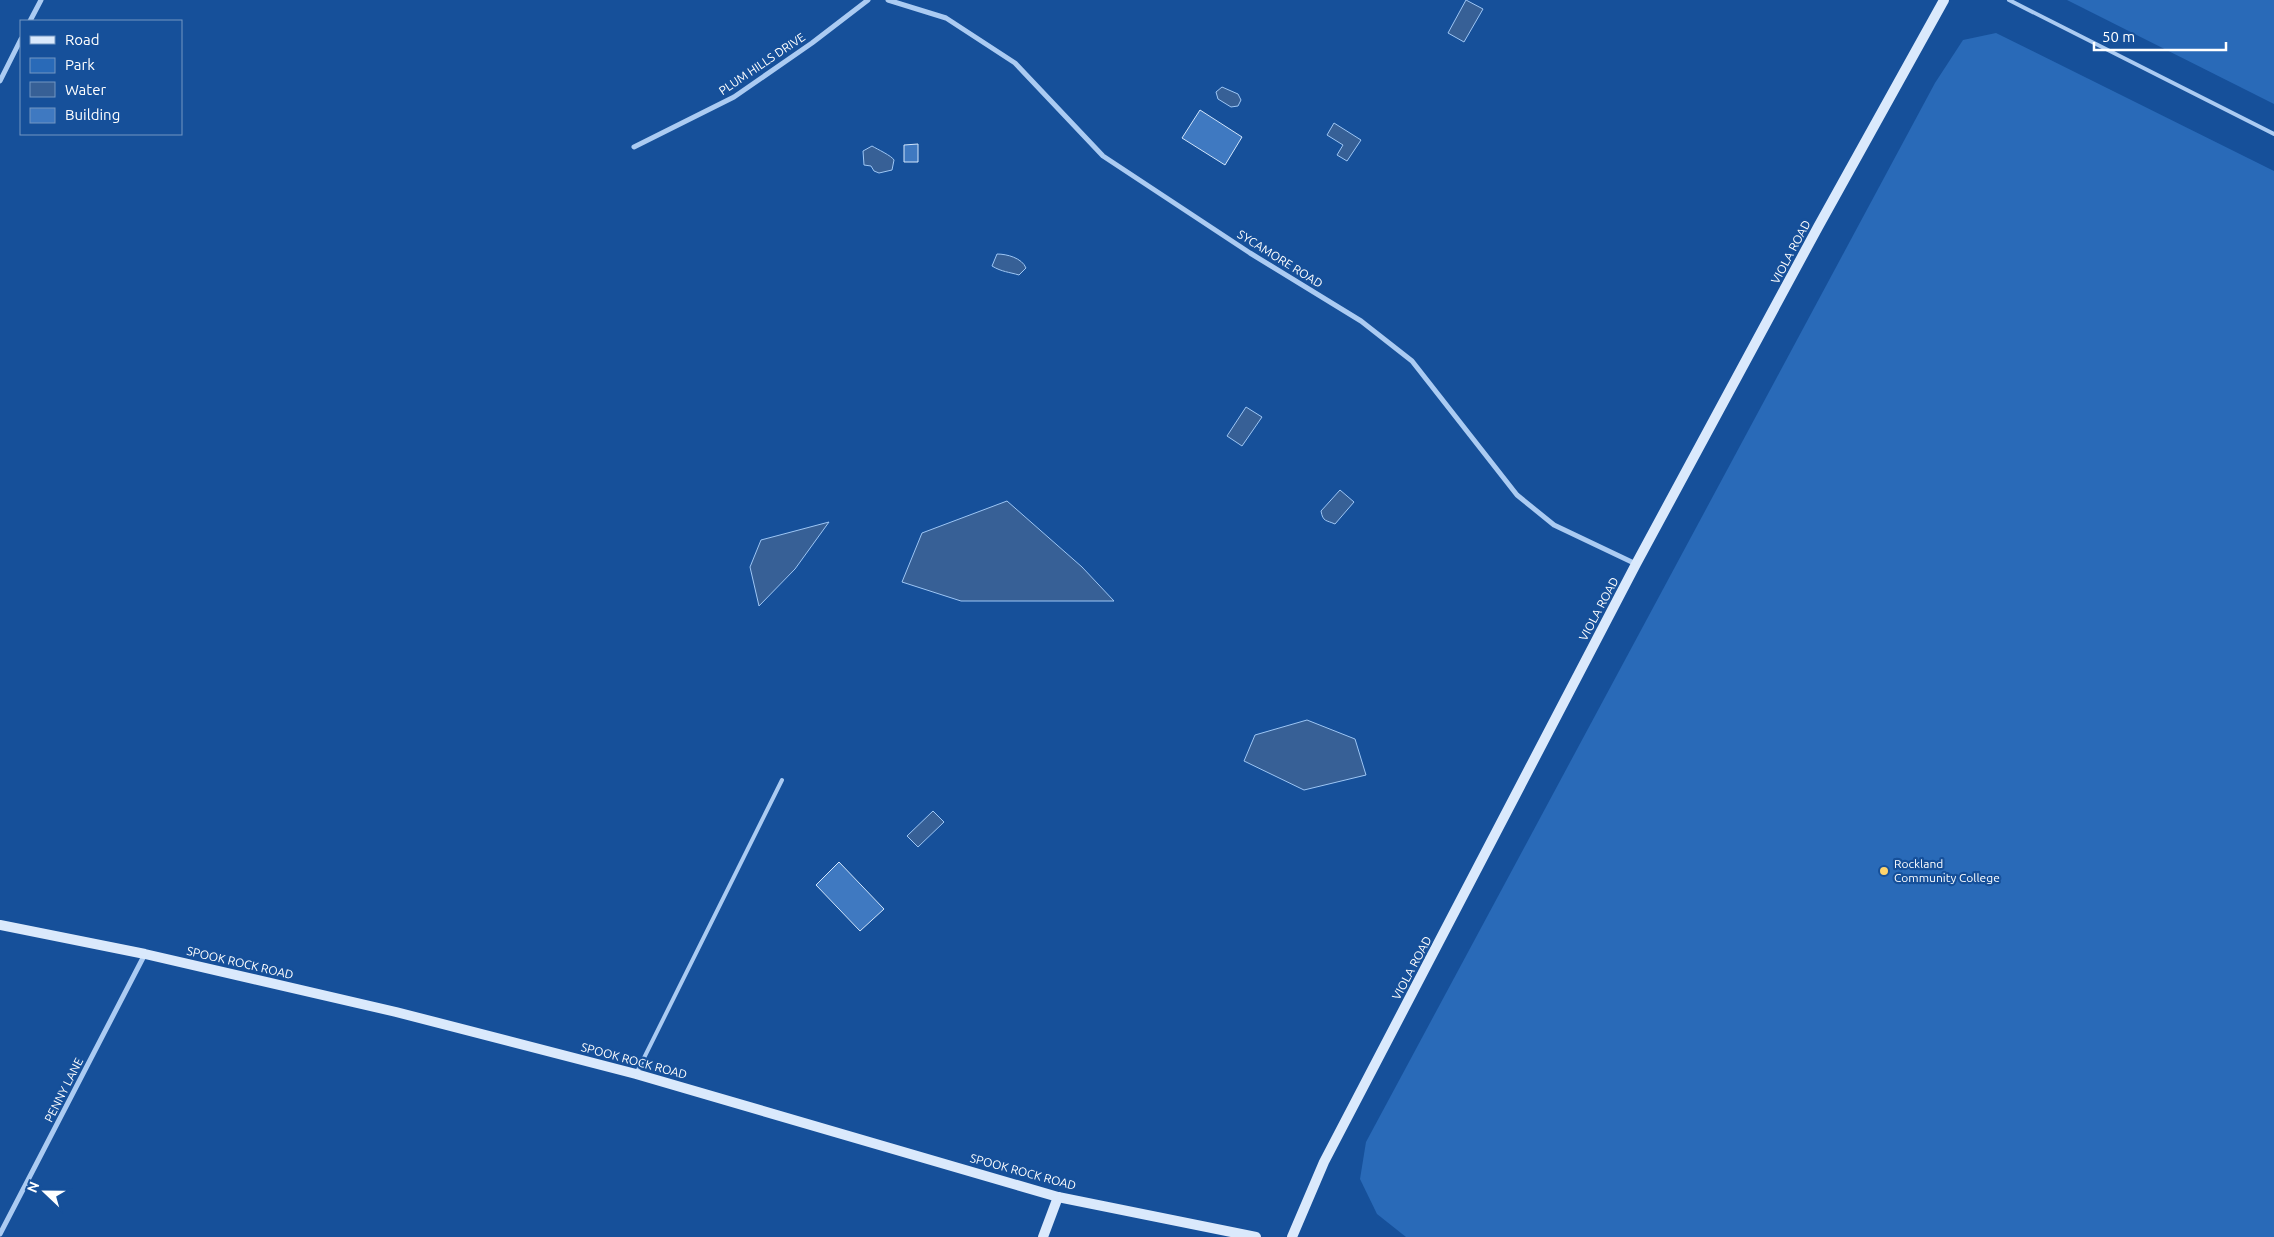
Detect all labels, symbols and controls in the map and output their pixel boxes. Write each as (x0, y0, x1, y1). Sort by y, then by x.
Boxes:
legend (20, 20, 182, 135)
scale bar (2094, 20, 2226, 52)
text: 50 m (2102, 28, 2135, 45)
street label: PLUM HILLS DRIVE (716, 30, 807, 97)
text: Road (65, 31, 100, 48)
text: Park (65, 56, 95, 73)
text: Water (65, 81, 106, 98)
text: Building (65, 106, 120, 123)
street label: VIOLA ROAD (1768, 218, 1813, 286)
street label: SYCAMORE ROAD (1235, 227, 1325, 290)
street label: VIOLA ROAD (1576, 575, 1621, 643)
place label: Rockland Community College (1894, 857, 2000, 884)
marker: Rockland Community College (1878, 865, 1890, 877)
street label: VIOLA ROAD (1389, 934, 1434, 1002)
street label: SPOOK ROCK ROAD (185, 944, 295, 981)
street label: SPOOK ROCK ROAD (580, 1040, 689, 1081)
street label: PENNY LANE (42, 1055, 85, 1124)
street label: SPOOK ROCK ROAD (969, 1151, 1078, 1192)
north arrow (20, 1167, 70, 1217)
text: N (24, 1179, 42, 1195)

